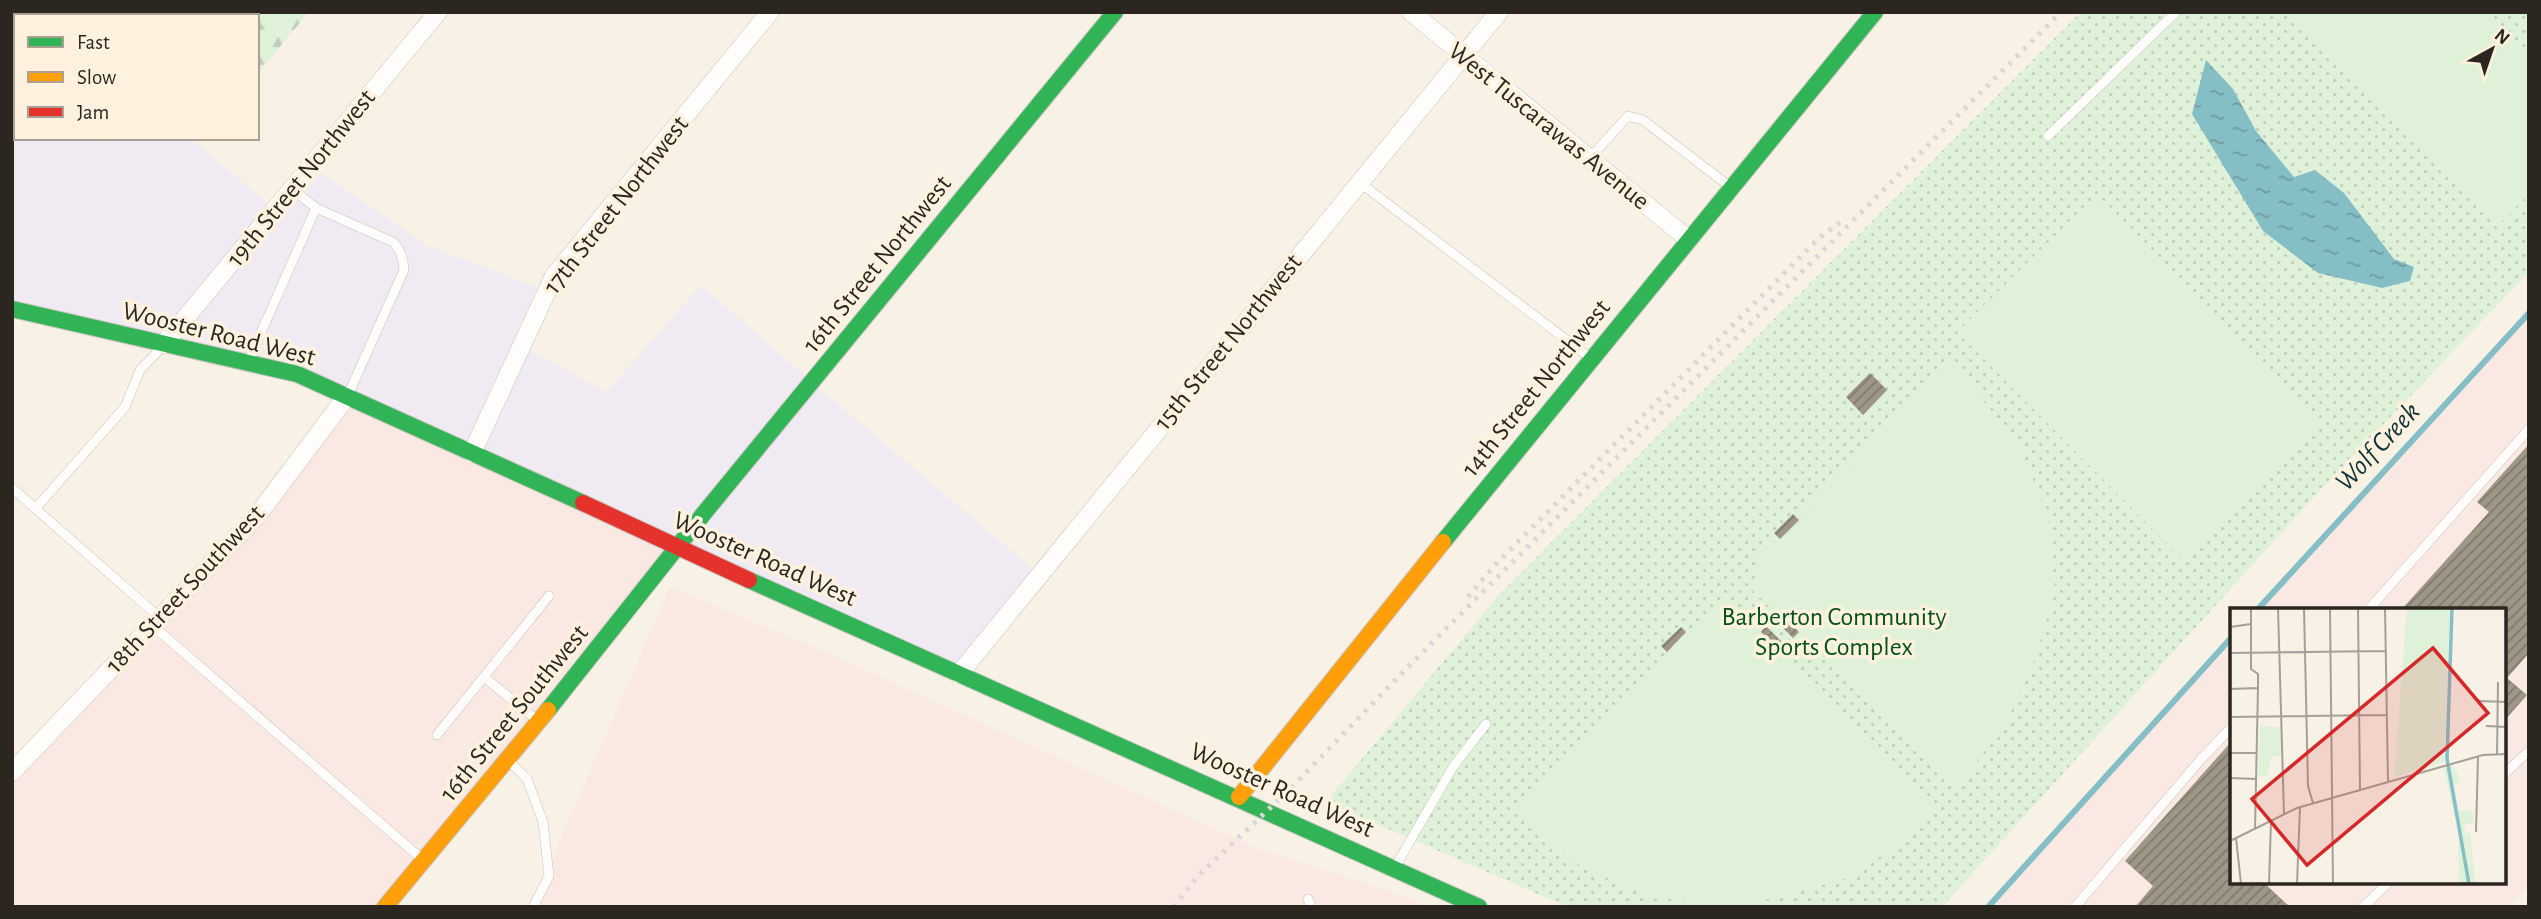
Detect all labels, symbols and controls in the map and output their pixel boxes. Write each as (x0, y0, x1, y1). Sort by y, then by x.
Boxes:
legend (14, 14, 259, 140)
north arrow (2457, 14, 2527, 84)
text: N (2491, 26, 2513, 49)
text: Fast (77, 32, 110, 53)
street label: West Tuscarawas Avenue (1444, 37, 1654, 215)
text: Slow (77, 67, 116, 88)
street label: 19th Street Northwest (222, 85, 380, 271)
text: Jam (77, 102, 109, 123)
street label: 17th Street Northwest (539, 111, 693, 299)
street label: 16th Street Northwest (798, 171, 956, 357)
street label: 15th Street Northwest (1149, 249, 1307, 435)
street label: 14th Street Northwest (1457, 294, 1615, 482)
street label: Wooster Road West (120, 297, 318, 371)
water label: Wolf Creek (2331, 397, 2426, 496)
street label: 18th Street Southwest (101, 500, 269, 678)
street label: Wooster Road West (669, 507, 861, 611)
park label: Barberton Community Sports Complex (1722, 604, 1946, 660)
inset map (2230, 608, 2506, 884)
street label: 16th Street Southwest (435, 620, 593, 806)
street label: Wooster Road West (1186, 738, 1378, 842)

